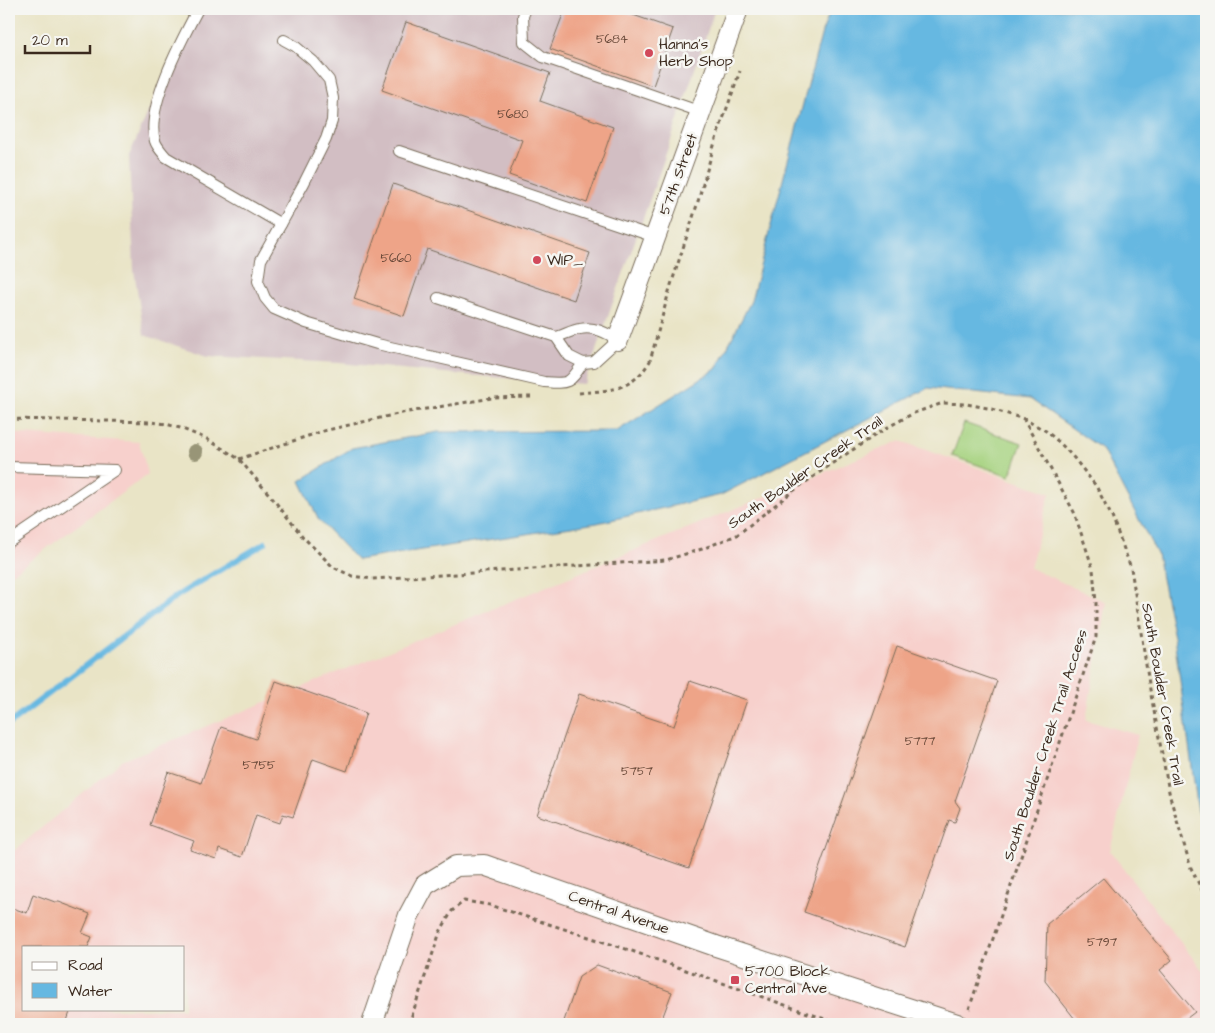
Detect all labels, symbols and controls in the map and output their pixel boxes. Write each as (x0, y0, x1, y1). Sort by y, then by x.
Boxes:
scale bar (25, 22, 90, 54)
text: 20 m (32, 30, 68, 51)
house number: 5684 (596, 31, 628, 48)
place label: Hanna's Herb Shop (659, 34, 733, 72)
marker: Hanna's Herb Shop (643, 47, 655, 59)
house number: 5680 (497, 106, 529, 123)
street label: 57th Street (654, 130, 703, 218)
house number: 5660 (380, 250, 412, 267)
place label: WIP_ (547, 250, 583, 271)
marker: WIP_ (531, 254, 543, 266)
street label: South Boulder Creek Trail (724, 411, 887, 534)
street label: South Boulder Creek Trail (1136, 601, 1189, 787)
street label: South Boulder Creek Trail Access (998, 626, 1093, 864)
house number: 5777 (905, 733, 936, 750)
house number: 5755 (243, 757, 276, 774)
house number: 5757 (621, 763, 653, 780)
street label: Central Avenue (566, 885, 672, 940)
house number: 5797 (1087, 934, 1118, 951)
legend (22, 946, 185, 1010)
text: Road (68, 955, 103, 976)
place label: 5700 Block Central Ave (745, 961, 830, 999)
marker: 5700 Block Central Ave (729, 974, 741, 986)
text: Water (68, 981, 112, 1002)

